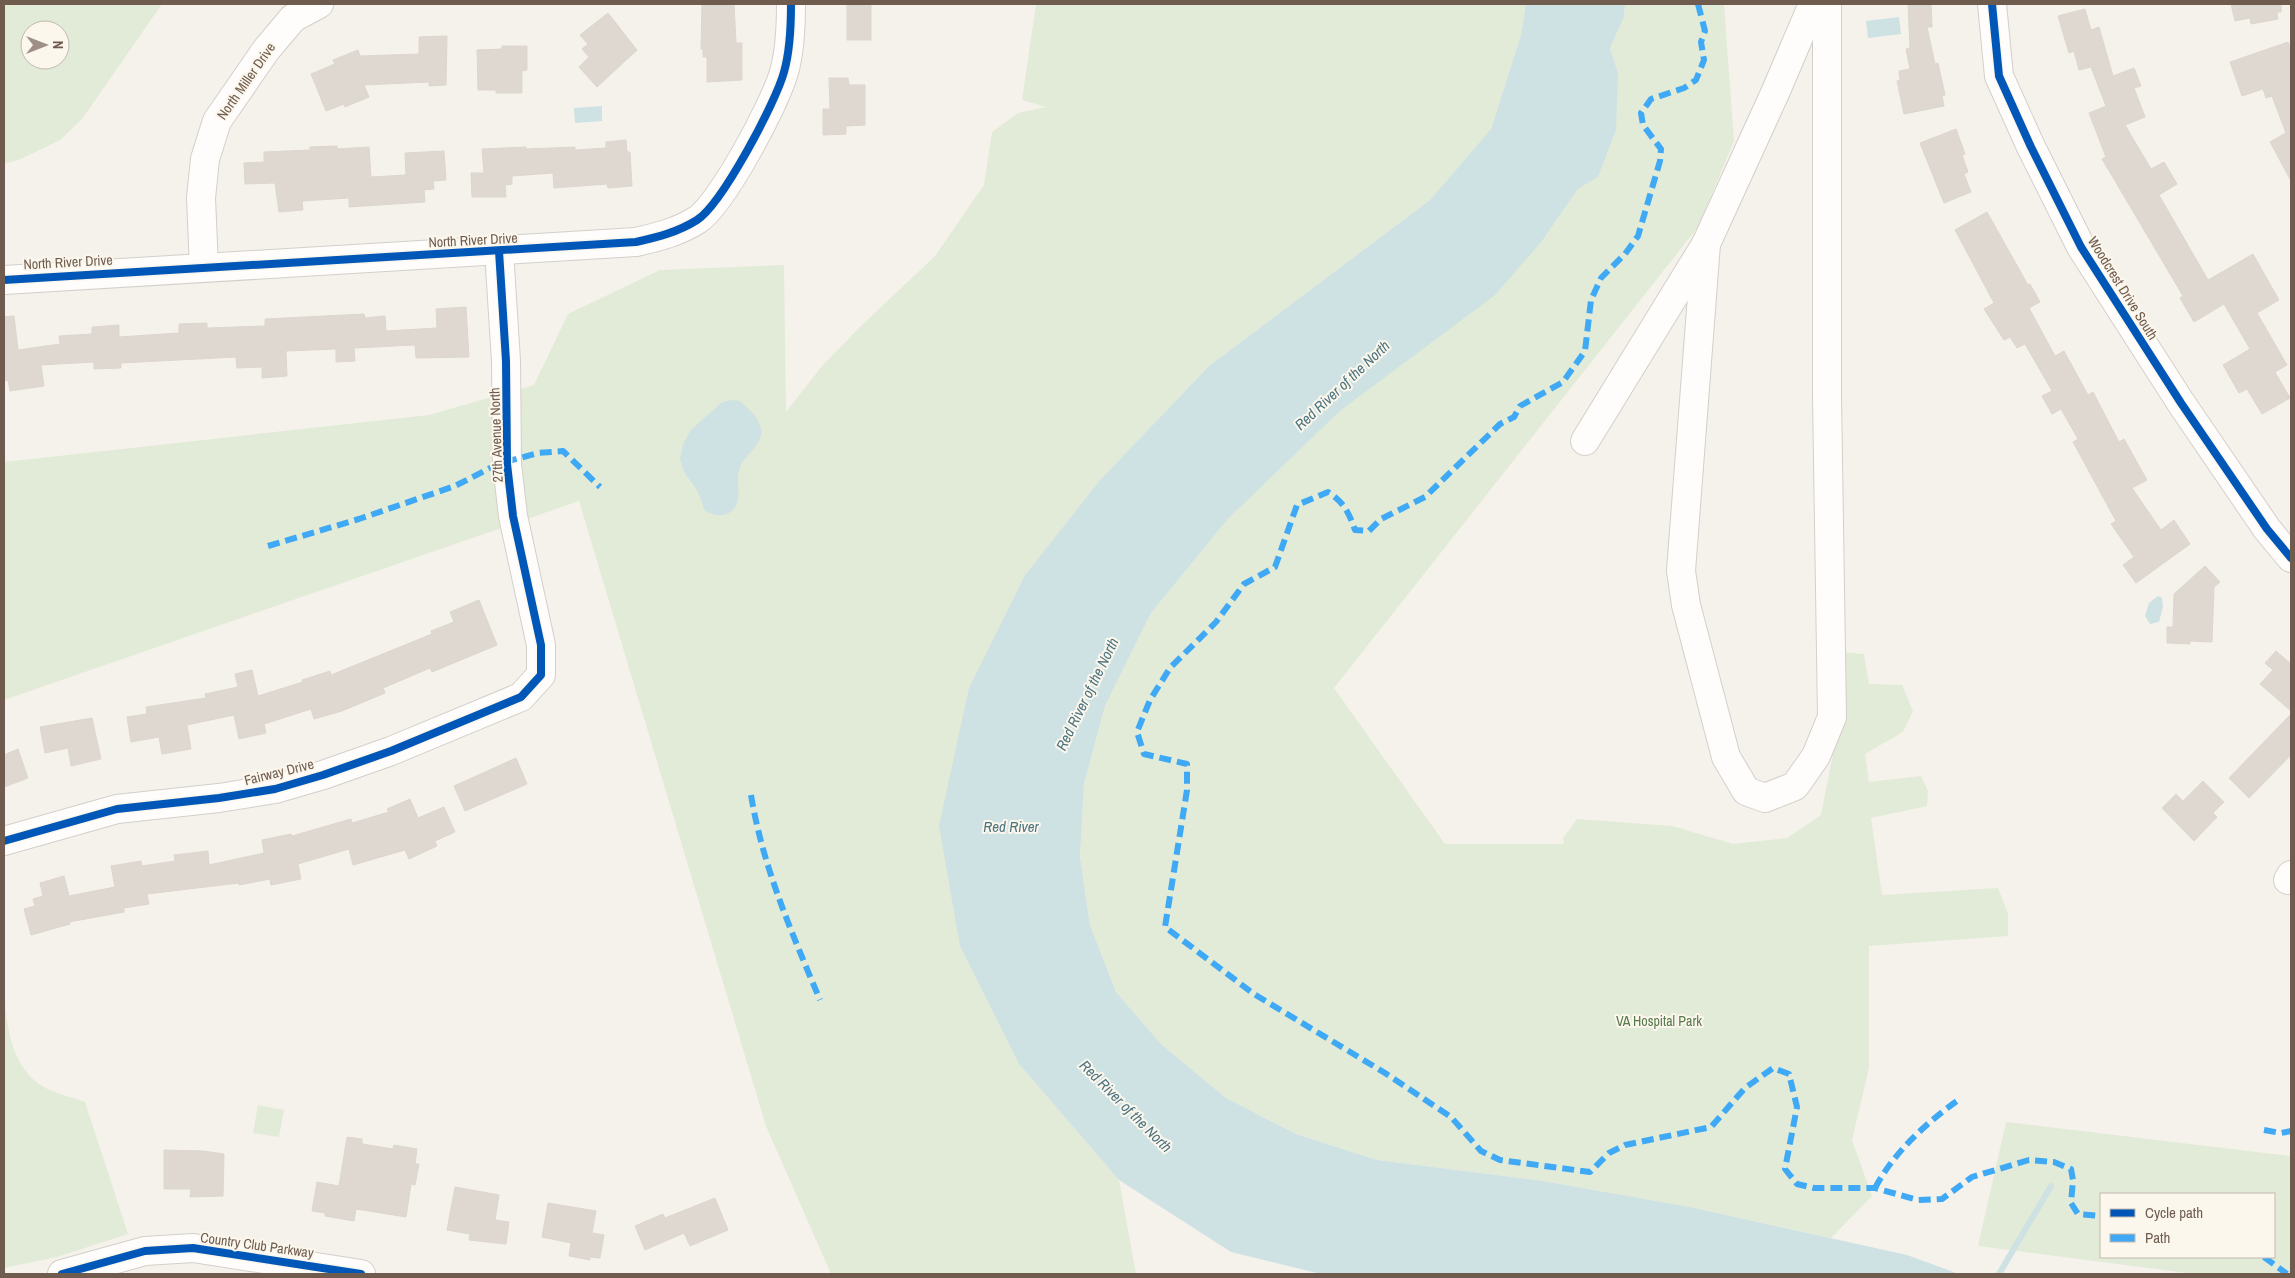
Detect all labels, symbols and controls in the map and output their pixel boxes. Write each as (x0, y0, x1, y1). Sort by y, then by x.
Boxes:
north arrow (20, 20, 70, 70)
street label: North Miller Drive (213, 39, 279, 123)
text: N (49, 41, 67, 49)
street label: North River Drive (428, 229, 518, 251)
street label: Woodcrest Drive South (2084, 233, 2162, 343)
street label: North River Drive (23, 251, 113, 273)
water label: Red River of the North (1290, 335, 1394, 435)
street label: 27th Avenue North (485, 387, 507, 483)
water label: Red River of the North (1051, 634, 1123, 754)
street label: Fairway Drive (242, 755, 316, 789)
water label: Red River (983, 816, 1040, 837)
park label: VA Hospital Park (1616, 1012, 1702, 1030)
water label: Red River of the North (1075, 1055, 1177, 1157)
legend (2100, 1193, 2275, 1258)
text: Cycle path (2145, 1202, 2203, 1223)
text: Path (2145, 1227, 2170, 1248)
street label: Country Club Parkway (199, 1228, 315, 1262)

